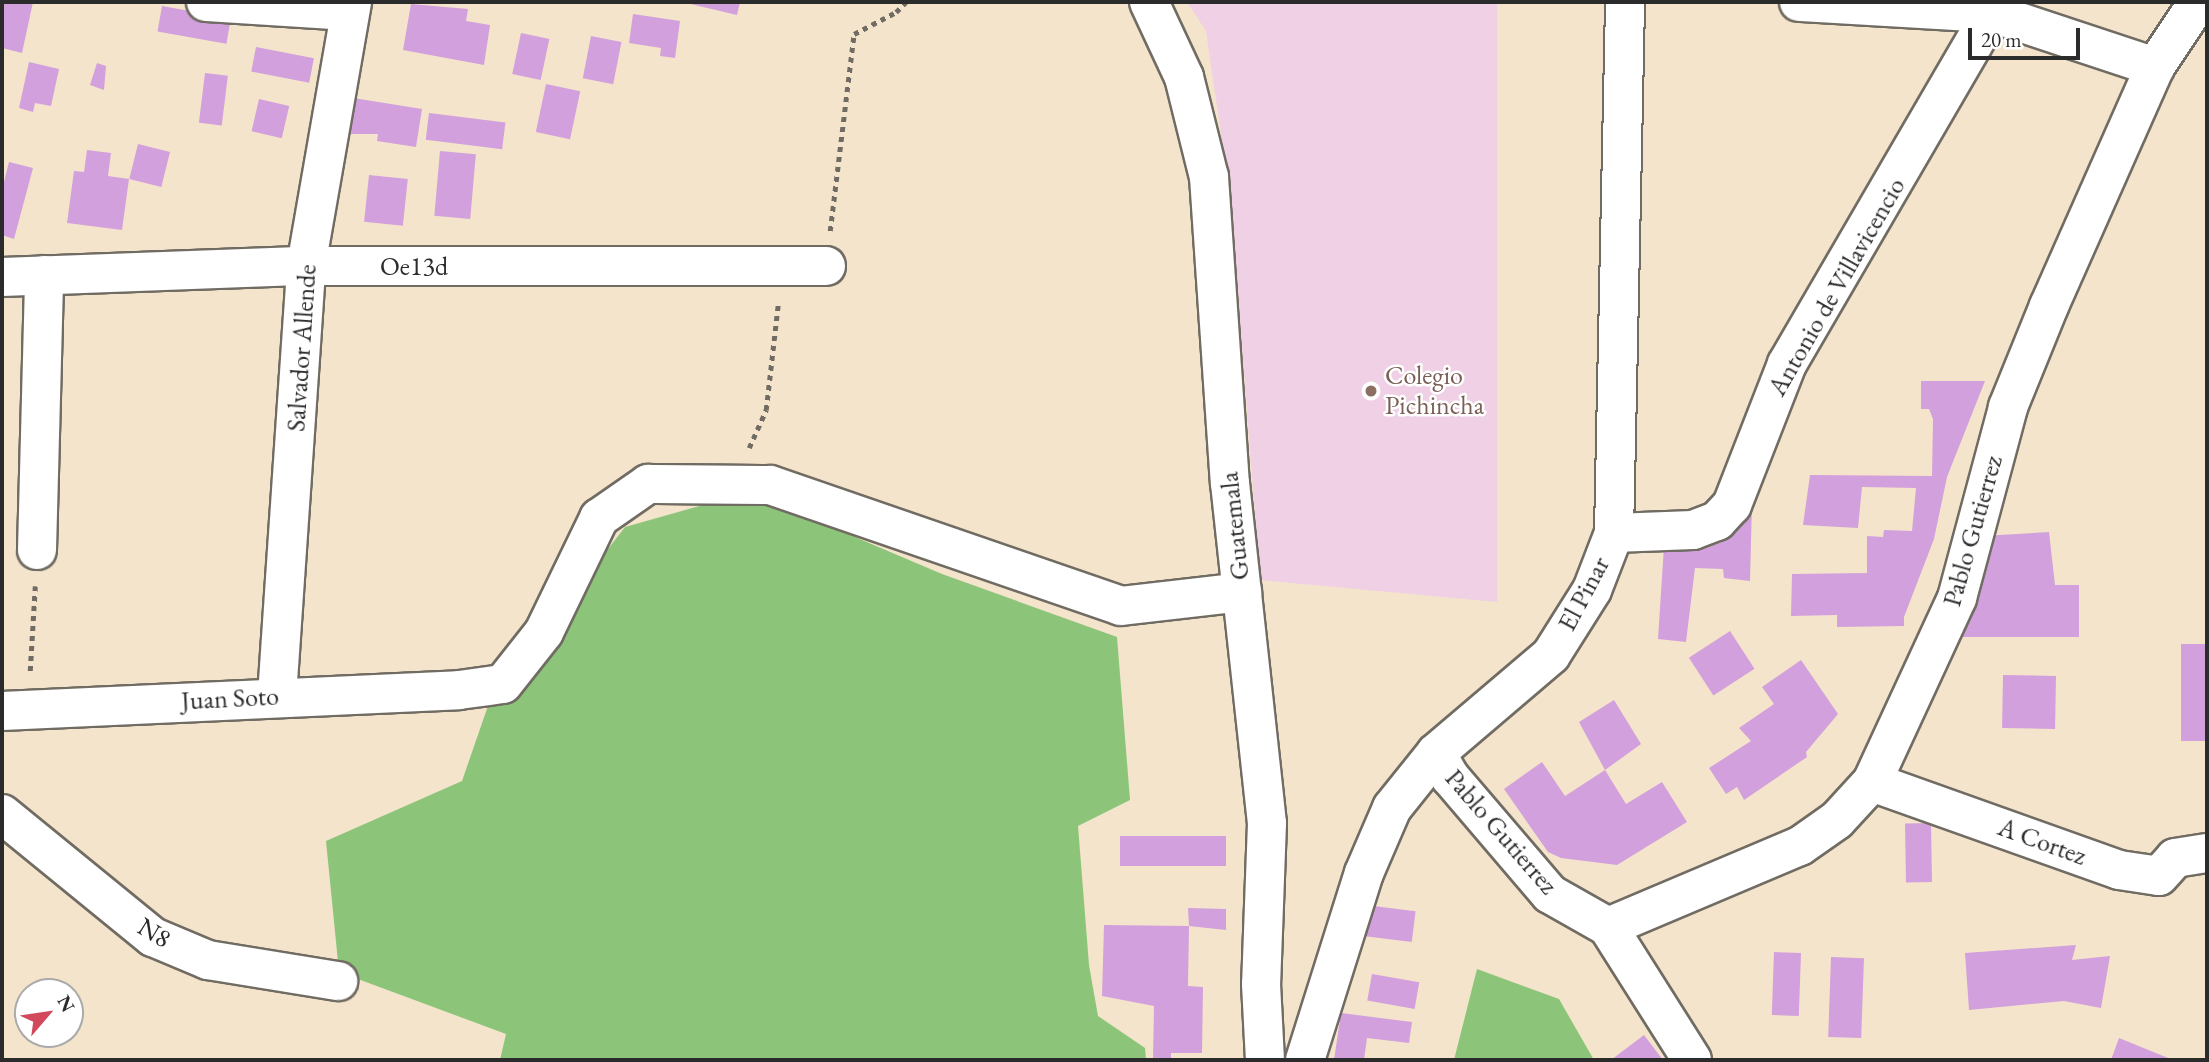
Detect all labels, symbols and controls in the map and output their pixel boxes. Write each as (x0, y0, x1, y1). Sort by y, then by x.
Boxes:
scale bar (1971, 14, 2083, 58)
text: 20 m (1981, 26, 2022, 53)
street label: Antonio de Villavicencio (1762, 172, 1912, 402)
street label: Oe13d (380, 251, 448, 283)
street label: Salvador Allende (281, 263, 323, 433)
place label: Colegio Pichincha (1385, 360, 1484, 422)
marker: Colegio Pichincha (1363, 383, 1379, 399)
street label: Pablo Gutierrez (1937, 452, 2009, 610)
street label: Guatemala (1214, 470, 1256, 582)
street label: El Pinar (1552, 552, 1616, 636)
street label: Juan Soto (180, 681, 280, 717)
street label: Pablo Gutierrez (1438, 763, 1564, 901)
street label: A Cortez (1994, 812, 2090, 872)
street label: N8 (132, 911, 176, 955)
north arrow (14, 978, 84, 1048)
text: N (51, 991, 81, 1016)

